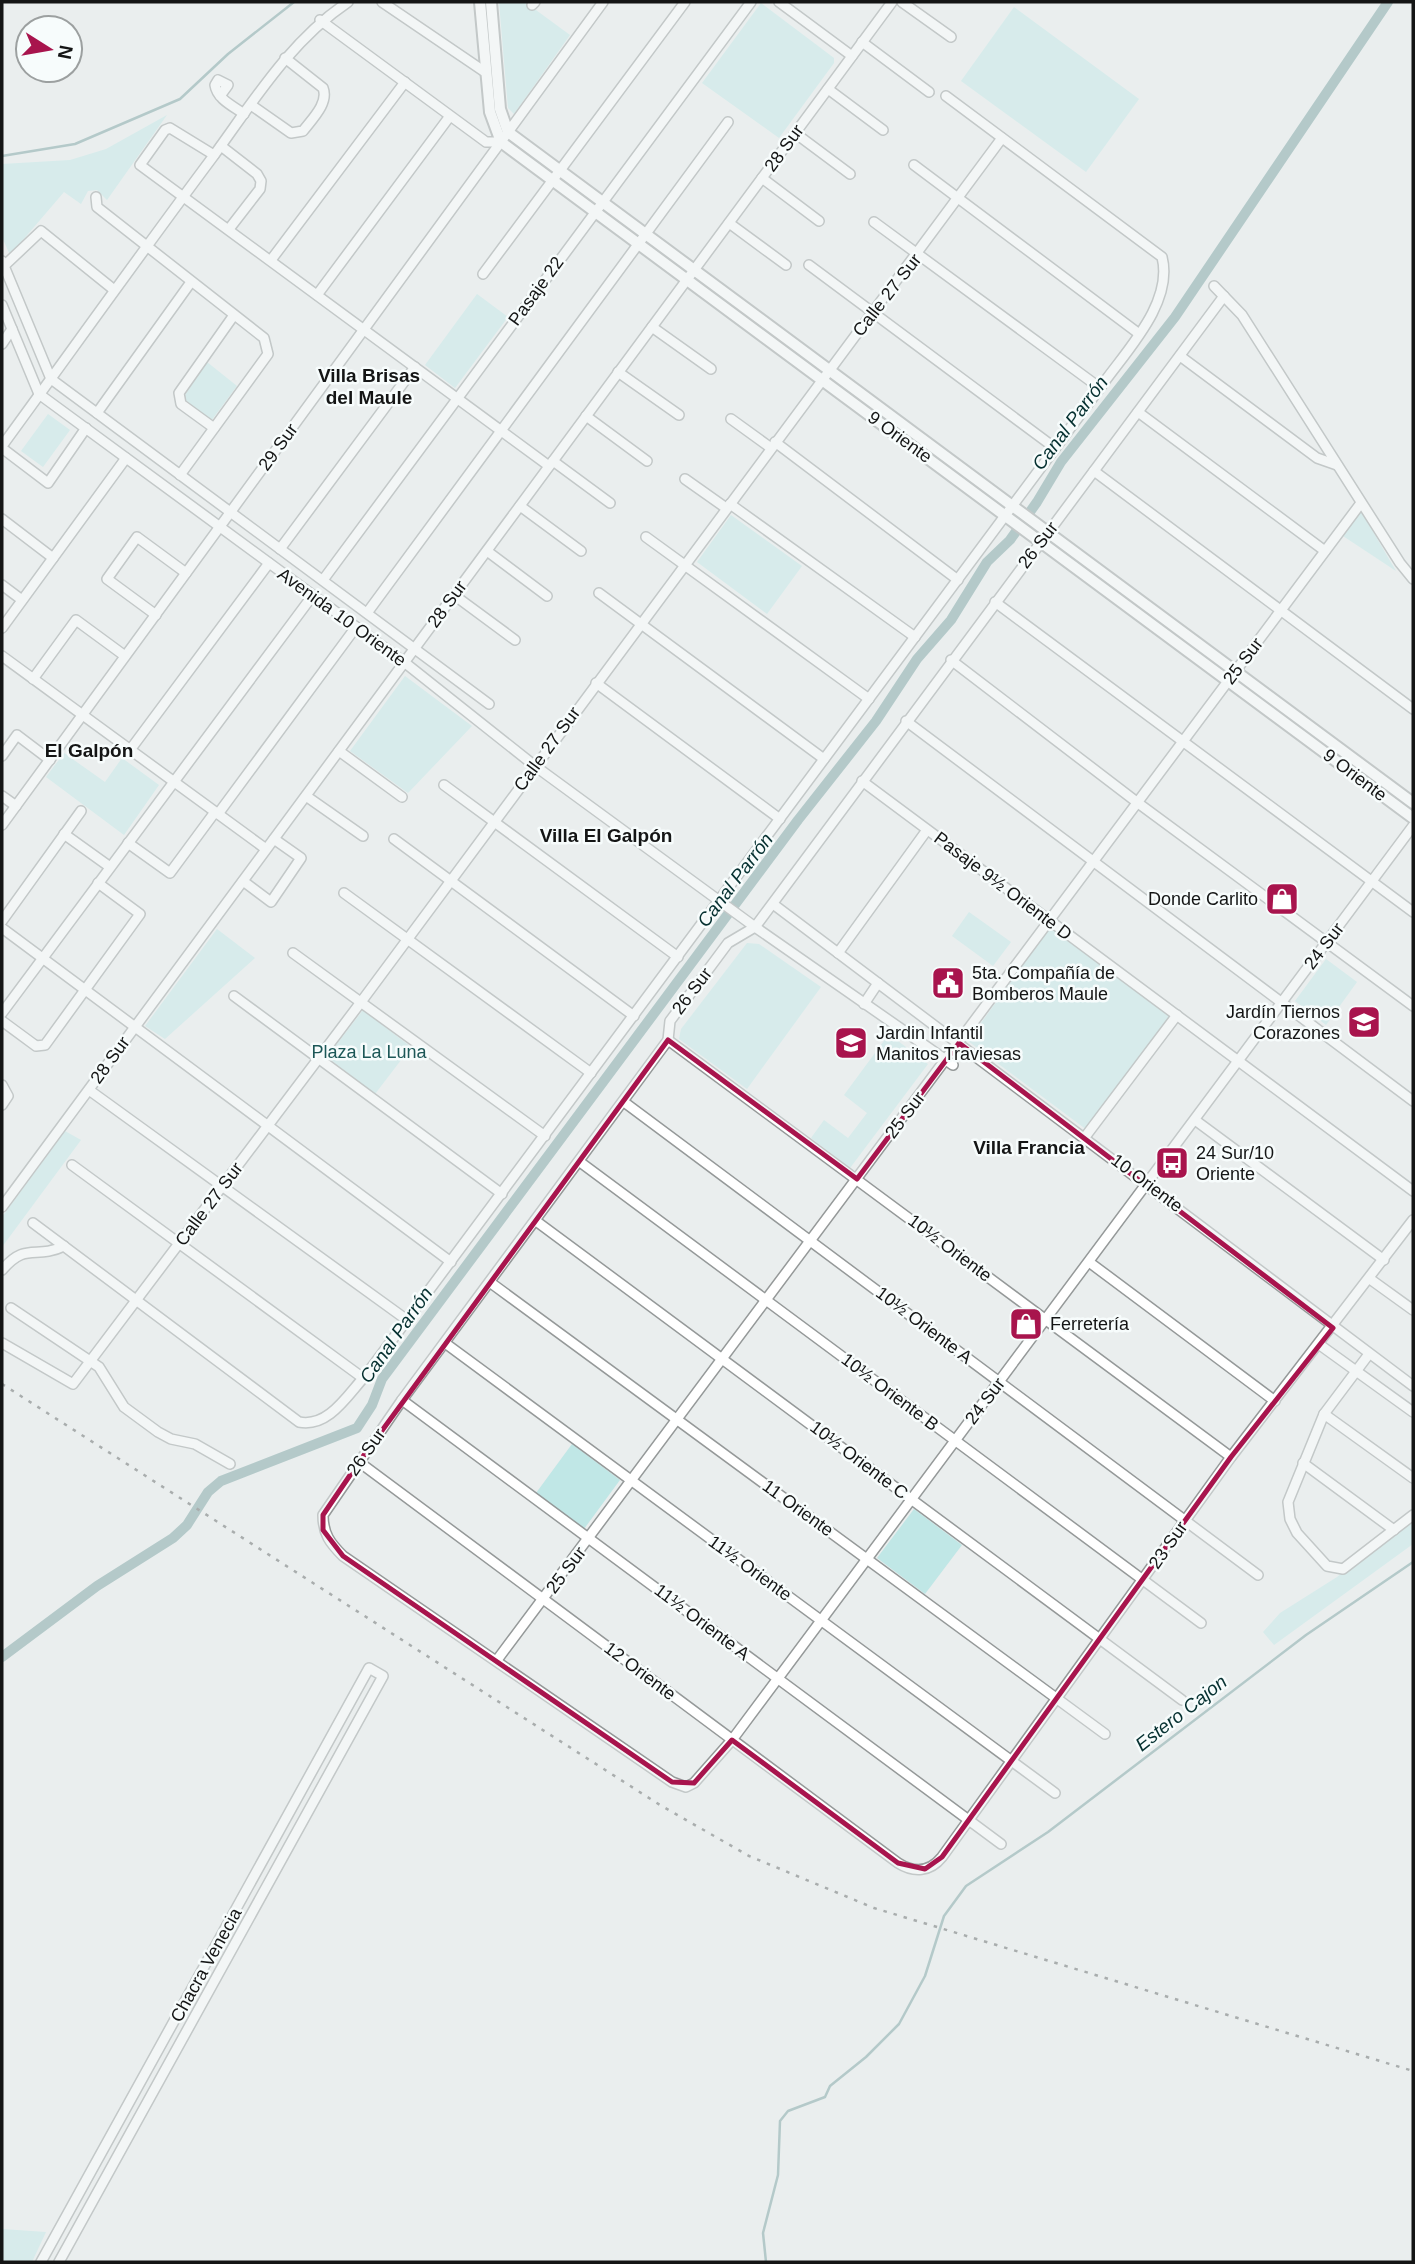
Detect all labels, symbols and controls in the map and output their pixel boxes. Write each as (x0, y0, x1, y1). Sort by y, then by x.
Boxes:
north arrow (14, 14, 84, 84)
text: N (54, 43, 77, 61)
street label: 28 Sur (760, 121, 808, 175)
street label: Calle 27 Sur (849, 250, 925, 340)
street label: Pasaje 22 (504, 253, 568, 329)
district label: Villa Brisas del Maule (318, 365, 420, 408)
water label: Canal Parrón (1028, 372, 1112, 474)
street label: 9 Oriente (864, 407, 936, 467)
street label: 29 Sur (254, 420, 302, 474)
street label: 26 Sur (1014, 518, 1062, 572)
street label: Avenida 10 Oriente (274, 564, 410, 670)
street label: 28 Sur (423, 577, 471, 631)
street label: 25 Sur (1219, 634, 1267, 688)
street label: Calle 27 Sur (510, 703, 584, 795)
district label: El Galpón (45, 740, 133, 761)
street label: 9 Oriente (1319, 745, 1391, 805)
district label: Villa El Galpón (540, 825, 672, 846)
street label: Pasaje 9½ Oriente D (930, 828, 1076, 944)
water label: Canal Parrón (693, 829, 777, 931)
shop icon: Donde Carlito (1263, 880, 1301, 918)
place label: Donde Carlito (1148, 889, 1258, 909)
street label: 24 Sur (1300, 919, 1348, 973)
place label: 5ta. Compañía de Bomberos Maule (972, 963, 1115, 1004)
street label: 26 Sur (668, 964, 716, 1018)
public building icon: 5ta. Compañía de Bomberos Maule (929, 964, 967, 1002)
place label: Jardín Tiernos Corazones (1226, 1002, 1340, 1043)
school or university icon: Jardín Tiernos Corazones (1345, 1003, 1383, 1041)
place label: Jardin Infantil Manitos Traviesas (876, 1023, 1021, 1064)
school or university icon: Jardin Infantil Manitos Traviesas (832, 1024, 870, 1062)
street label: 28 Sur (86, 1033, 134, 1087)
park label: Plaza La Luna (311, 1042, 428, 1062)
street label: 25 Sur (881, 1088, 929, 1142)
district label: Villa Francia (973, 1137, 1085, 1158)
place label: 24 Sur/10 Oriente (1196, 1143, 1274, 1184)
bus stop icon: 24 Sur/10 Oriente (1153, 1144, 1191, 1182)
street label: 10 Oriente (1107, 1150, 1187, 1216)
street label: Calle 27 Sur (171, 1158, 247, 1250)
street label: 10½ Oriente (904, 1210, 996, 1286)
street label: 10½ Oriente A (872, 1282, 976, 1368)
water label: Canal Parrón (355, 1283, 437, 1387)
shop icon: Ferretería (1007, 1305, 1045, 1343)
place label: Ferretería (1050, 1314, 1130, 1334)
street label: 10½ Oriente B (838, 1349, 942, 1435)
street label: 24 Sur (961, 1374, 1009, 1428)
street label: 10½ Oriente C (806, 1417, 912, 1503)
street label: 26 Sur (343, 1425, 389, 1479)
street label: 11 Oriente (759, 1476, 837, 1540)
street label: 23 Sur (1145, 1518, 1191, 1572)
street label: 11½ Oriente (705, 1531, 795, 1605)
street label: 25 Sur (542, 1543, 590, 1597)
street label: 11½ Oriente A (651, 1580, 753, 1664)
street label: 12 Oriente (600, 1638, 680, 1704)
water label: Estero Cajon (1131, 1671, 1231, 1755)
street label: Chacra Venecia (166, 1904, 246, 2025)

